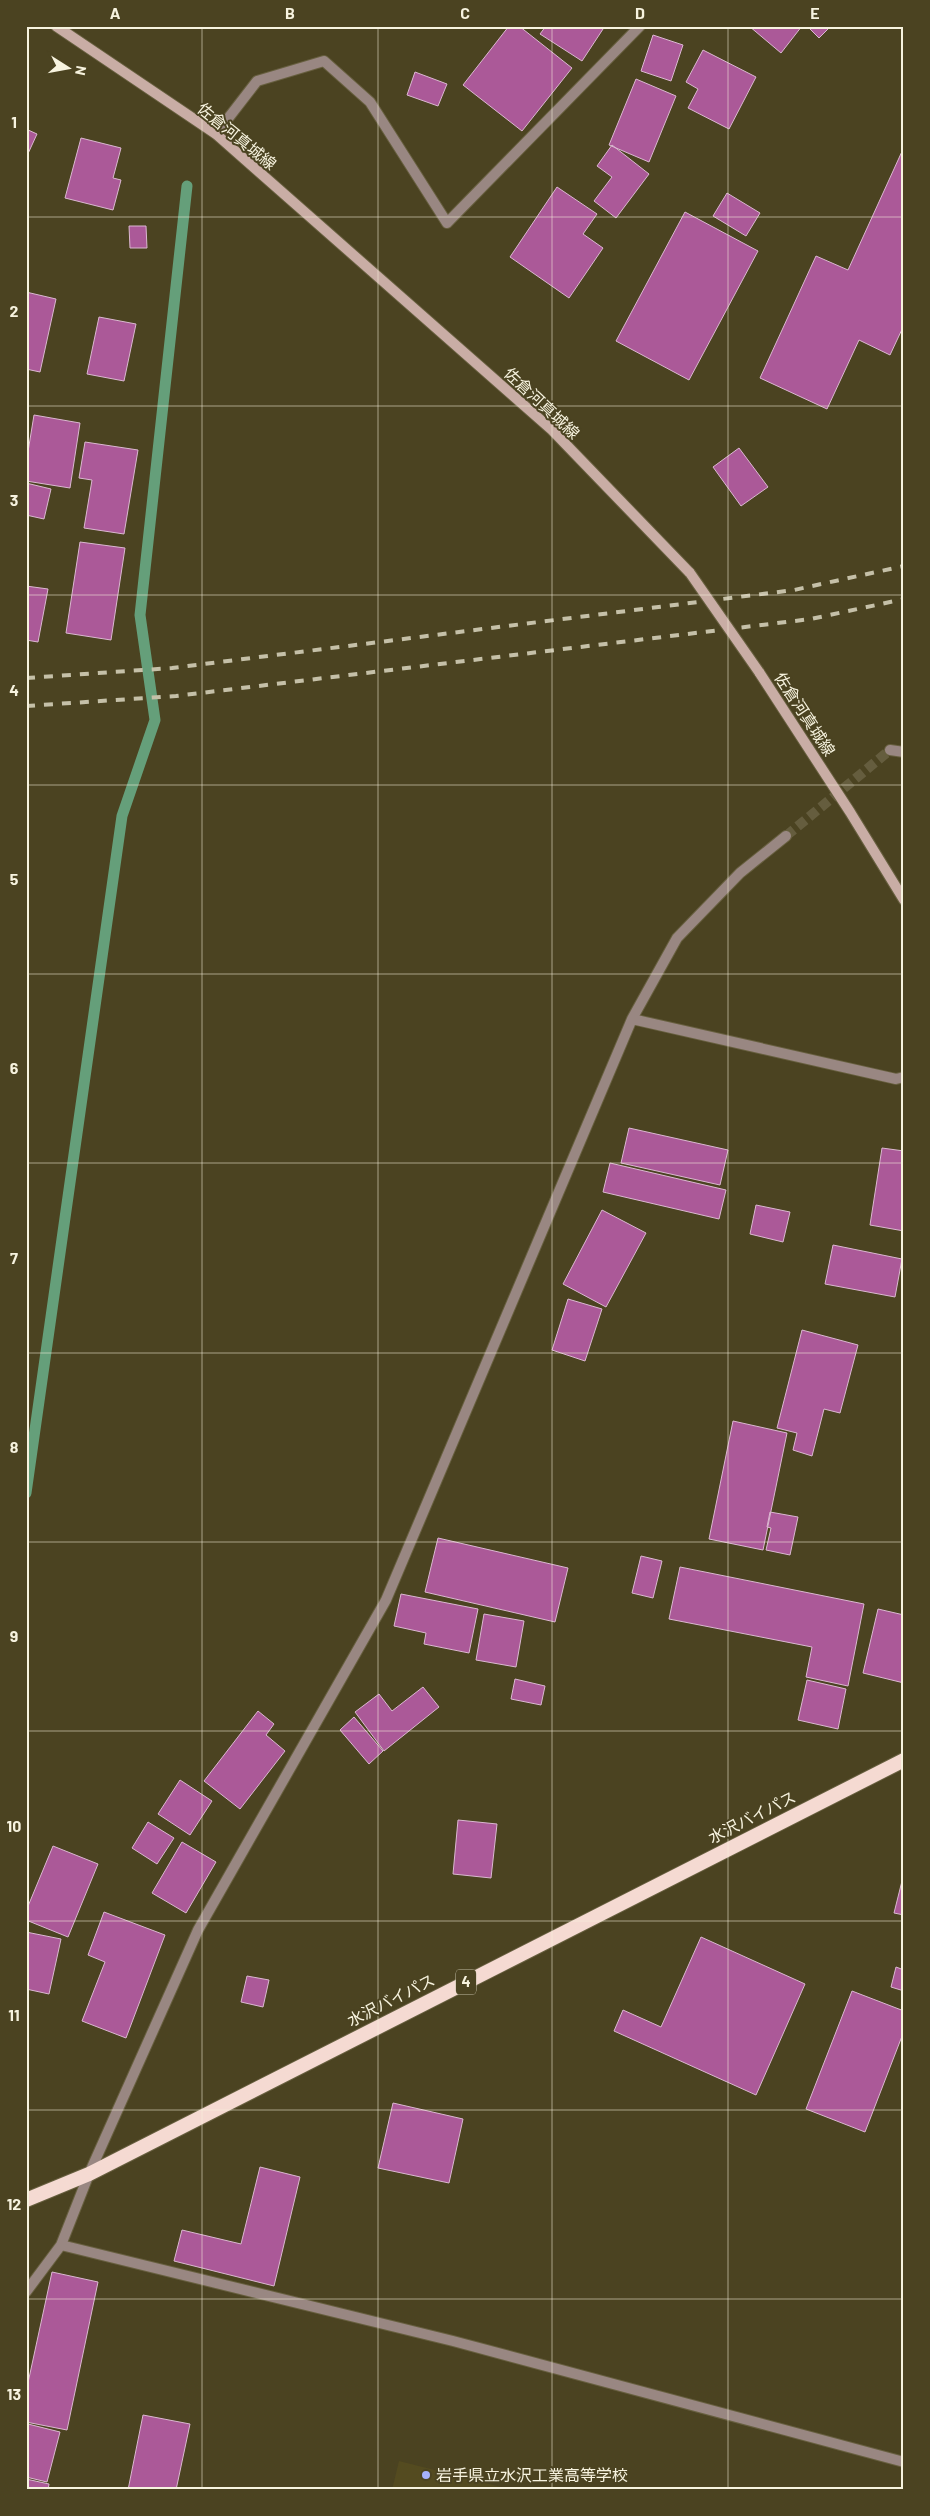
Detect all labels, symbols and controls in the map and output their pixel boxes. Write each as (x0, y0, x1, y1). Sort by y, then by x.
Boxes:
text: A (110, 3, 121, 22)
text: B (285, 3, 295, 22)
text: C (460, 3, 470, 22)
text: D (635, 3, 645, 22)
text: E (810, 3, 820, 22)
north arrow (42, 42, 92, 92)
text: N (72, 64, 90, 77)
street label: 佐倉河真城線 (194, 98, 281, 173)
text: 1 (11, 112, 17, 131)
text: 2 (10, 301, 19, 320)
street label: 佐倉河真城線 (501, 363, 584, 442)
text: 3 (10, 490, 18, 509)
street label: 佐倉河真城線 (771, 668, 840, 759)
text: 4 (9, 680, 19, 699)
text: 5 (10, 869, 19, 888)
text: 6 (10, 1058, 19, 1077)
text: 7 (10, 1248, 18, 1267)
text: 8 (10, 1437, 19, 1456)
text: 9 (10, 1626, 18, 1645)
street label: 水沢バイパス (705, 1786, 799, 1847)
text: 10 (7, 1816, 21, 1835)
street label: 水沢バイパス (344, 1969, 438, 2030)
road number: 4 (456, 1970, 476, 1994)
text: 11 (8, 2005, 20, 2024)
text: 12 (7, 2194, 21, 2213)
text: 13 (7, 2384, 21, 2403)
place label: 岩手県立水沢工業高等学校 (436, 2465, 628, 2484)
marker: 岩手県立水沢工業高等学校 (420, 2469, 432, 2481)

